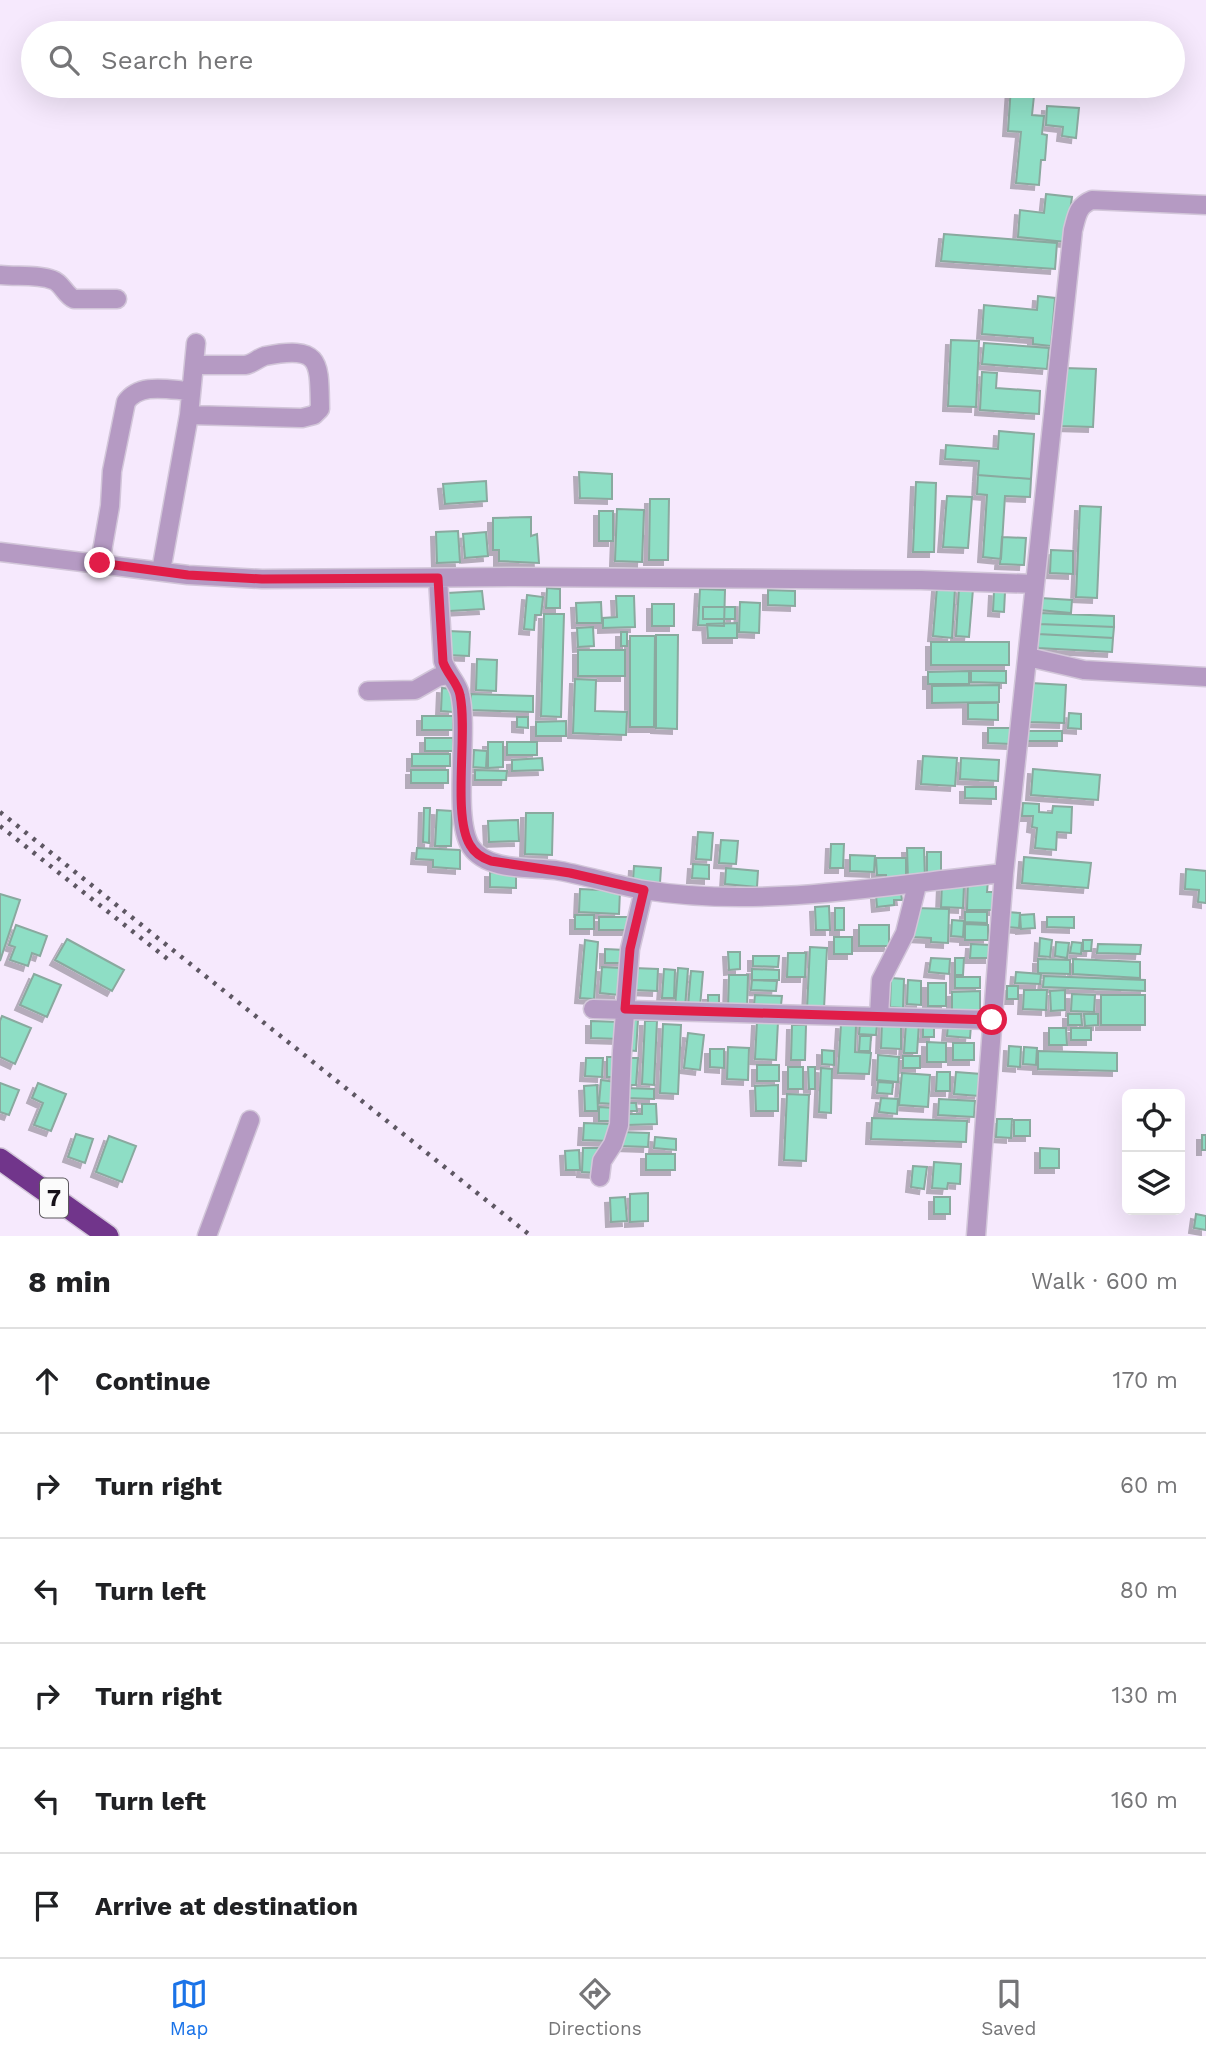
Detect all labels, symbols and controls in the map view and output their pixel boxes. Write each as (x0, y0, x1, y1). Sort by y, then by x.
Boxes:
search box (21, 21, 1185, 98)
icon: search (45, 41, 83, 79)
text: Search here (101, 45, 253, 75)
route end (84, 547, 115, 578)
route start (976, 1004, 1007, 1035)
map controls (1122, 1089, 1185, 1215)
button: locate (1122, 1089, 1185, 1152)
button: layers (1122, 1152, 1185, 1215)
road number: 7 (40, 1178, 68, 1218)
text: 8 min (28, 1264, 111, 1299)
text: Walk · 600 m (1031, 1268, 1178, 1295)
icon: ahead (28, 1362, 66, 1400)
text: Continue (95, 1366, 211, 1396)
text: 170 m (1113, 1367, 1178, 1394)
icon: right (28, 1467, 66, 1505)
text: Turn right (95, 1471, 222, 1501)
text: 60 m (1120, 1472, 1178, 1499)
icon: left (28, 1572, 66, 1610)
text: Turn left (95, 1576, 206, 1606)
text: 80 m (1120, 1577, 1178, 1604)
icon: right (28, 1677, 66, 1715)
text: Turn right (95, 1681, 222, 1711)
text: 130 m (1112, 1682, 1178, 1709)
icon: left (28, 1782, 66, 1820)
text: Turn left (95, 1786, 206, 1816)
text: 160 m (1111, 1787, 1178, 1814)
icon: arrive (28, 1887, 66, 1925)
text: Arrive at destination (95, 1891, 358, 1921)
tab: Map (170, 1975, 208, 2040)
tab: Directions (548, 1975, 642, 2040)
tab: Saved (981, 1975, 1036, 2040)

